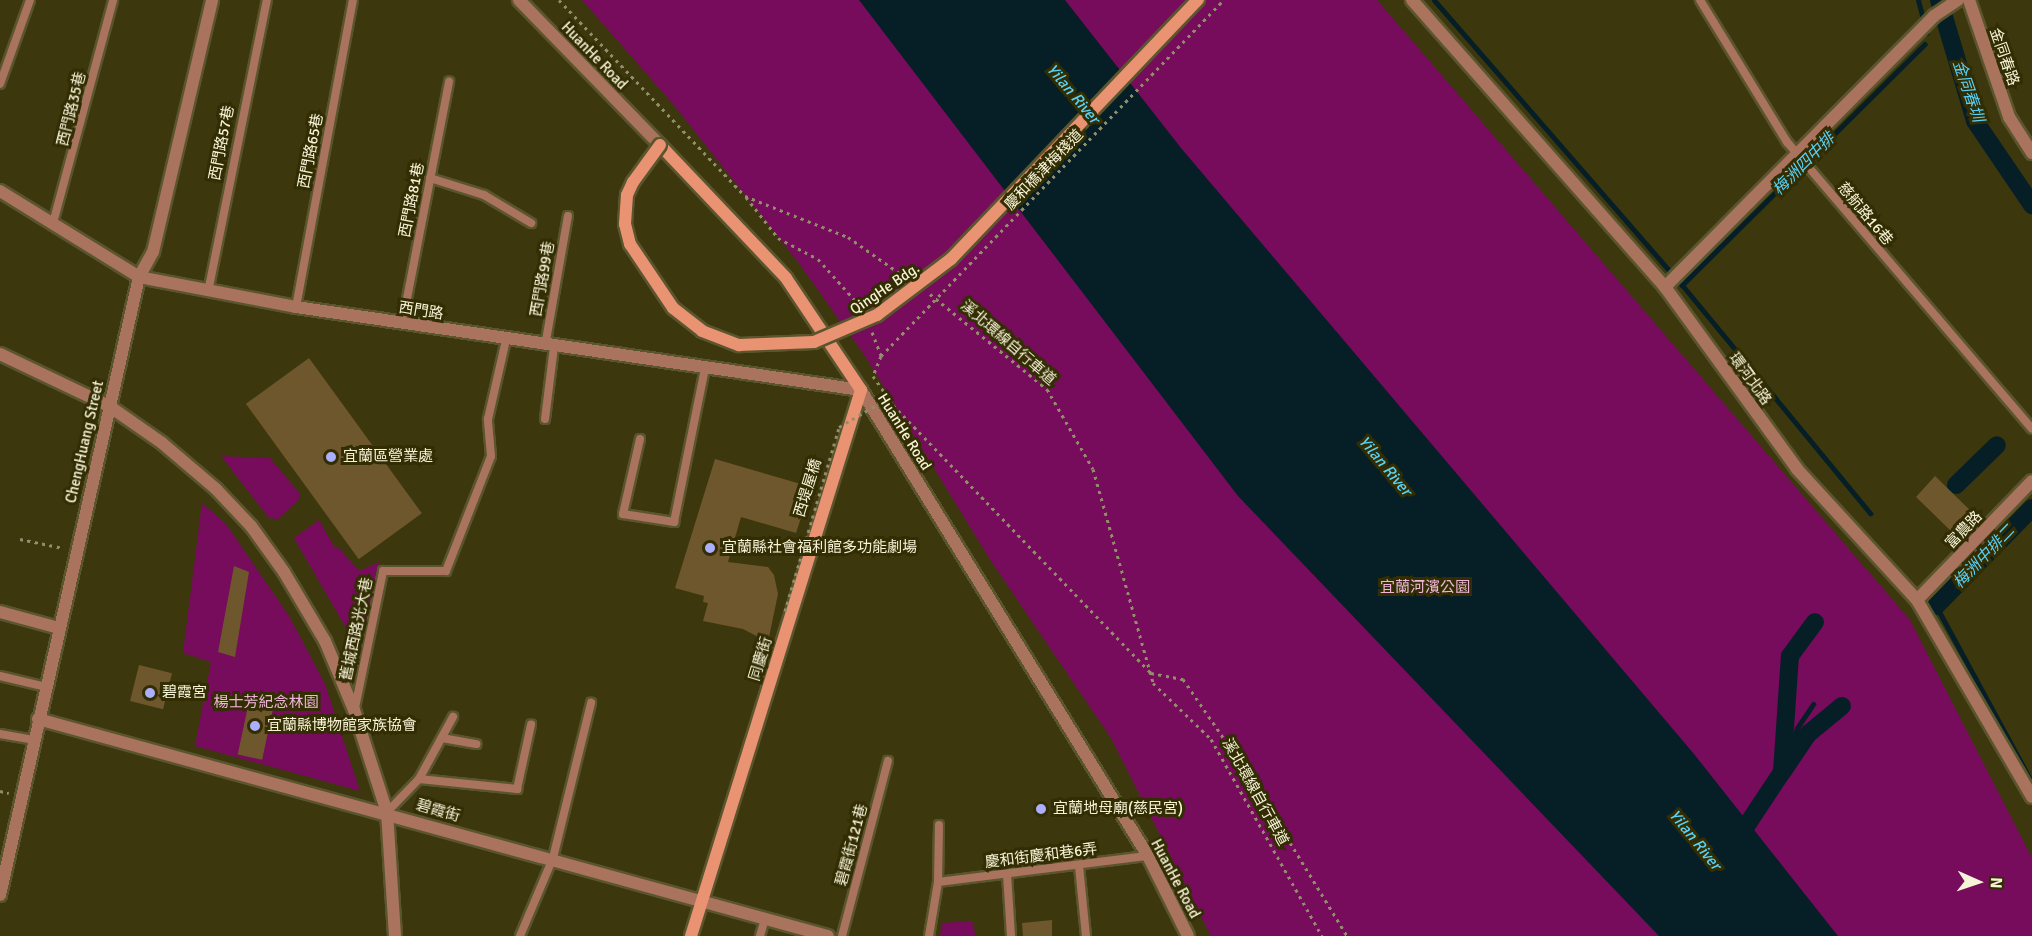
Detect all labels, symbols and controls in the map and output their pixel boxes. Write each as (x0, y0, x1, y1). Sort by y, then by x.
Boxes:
street label: HuanHe Road (557, 18, 631, 94)
street label: 金同春路 (1986, 26, 2022, 88)
water label: 金同春圳 (1949, 58, 1987, 124)
water label: Yilan River (1042, 60, 1104, 128)
street label: 西門路35巷 (54, 70, 90, 148)
street label: 西門路57巷 (206, 104, 238, 182)
street label: 西門路65巷 (295, 112, 327, 190)
street label: 慶和橋津梅棧道 (1001, 126, 1087, 214)
water label: 梅洲四中排 (1769, 129, 1839, 199)
street label: 西門路81巷 (396, 161, 428, 239)
street label: 慈航路16巷 (1834, 179, 1896, 249)
street label: 西門路99巷 (528, 240, 558, 318)
street label: QingHe Bdg. (847, 259, 923, 319)
street label: 溪北環線自行車道 (957, 297, 1059, 389)
street label: 西門路 (397, 299, 445, 323)
street label: 環河北路 (1725, 349, 1775, 409)
street label: ChengHuang Street (62, 379, 108, 505)
street label: HuanHe Road (873, 390, 935, 474)
water label: Yilan River (1354, 432, 1416, 500)
place label: 宜蘭區營業處 (343, 448, 433, 466)
marker: 宜蘭區營業處 (324, 450, 338, 464)
street label: 西堤屋橋 (791, 457, 825, 519)
street label: 富農路 (1942, 508, 1986, 552)
water label: 梅洲中排二 (1949, 522, 2019, 592)
place label: 宜蘭縣社會福利館多功能劇場 (722, 539, 917, 557)
marker: 宜蘭縣社會福利館多功能劇場 (703, 541, 717, 555)
street label: 舊城西路光大巷 (337, 576, 377, 682)
park label: 宜蘭河濱公園 (1380, 579, 1470, 597)
street label: 同慶街 (746, 635, 776, 683)
place label: 碧霞宮 (162, 684, 207, 702)
marker: 碧霞宮 (143, 686, 157, 700)
park label: 楊士芳紀念林園 (214, 694, 318, 712)
place label: 宜蘭縣博物館家族協會 (267, 717, 417, 735)
marker: 宜蘭縣博物館家族協會 (248, 719, 262, 733)
street label: 溪北環線自行車道 (1218, 735, 1292, 849)
street label: 碧霞街 (414, 796, 462, 826)
place label: 宜蘭地母廟(慈民宮) (1053, 800, 1183, 818)
street label: 碧霞街121巷 (832, 802, 872, 888)
marker: 宜蘭地母廟(慈民宮) (1034, 802, 1048, 816)
water label: Yilan River (1665, 806, 1725, 874)
street label: HuanHe Road (1147, 836, 1203, 922)
street label: 慶和街慶和巷6弄 (984, 840, 1098, 872)
north arrow (1948, 852, 2008, 912)
text: N (1986, 877, 2006, 889)

